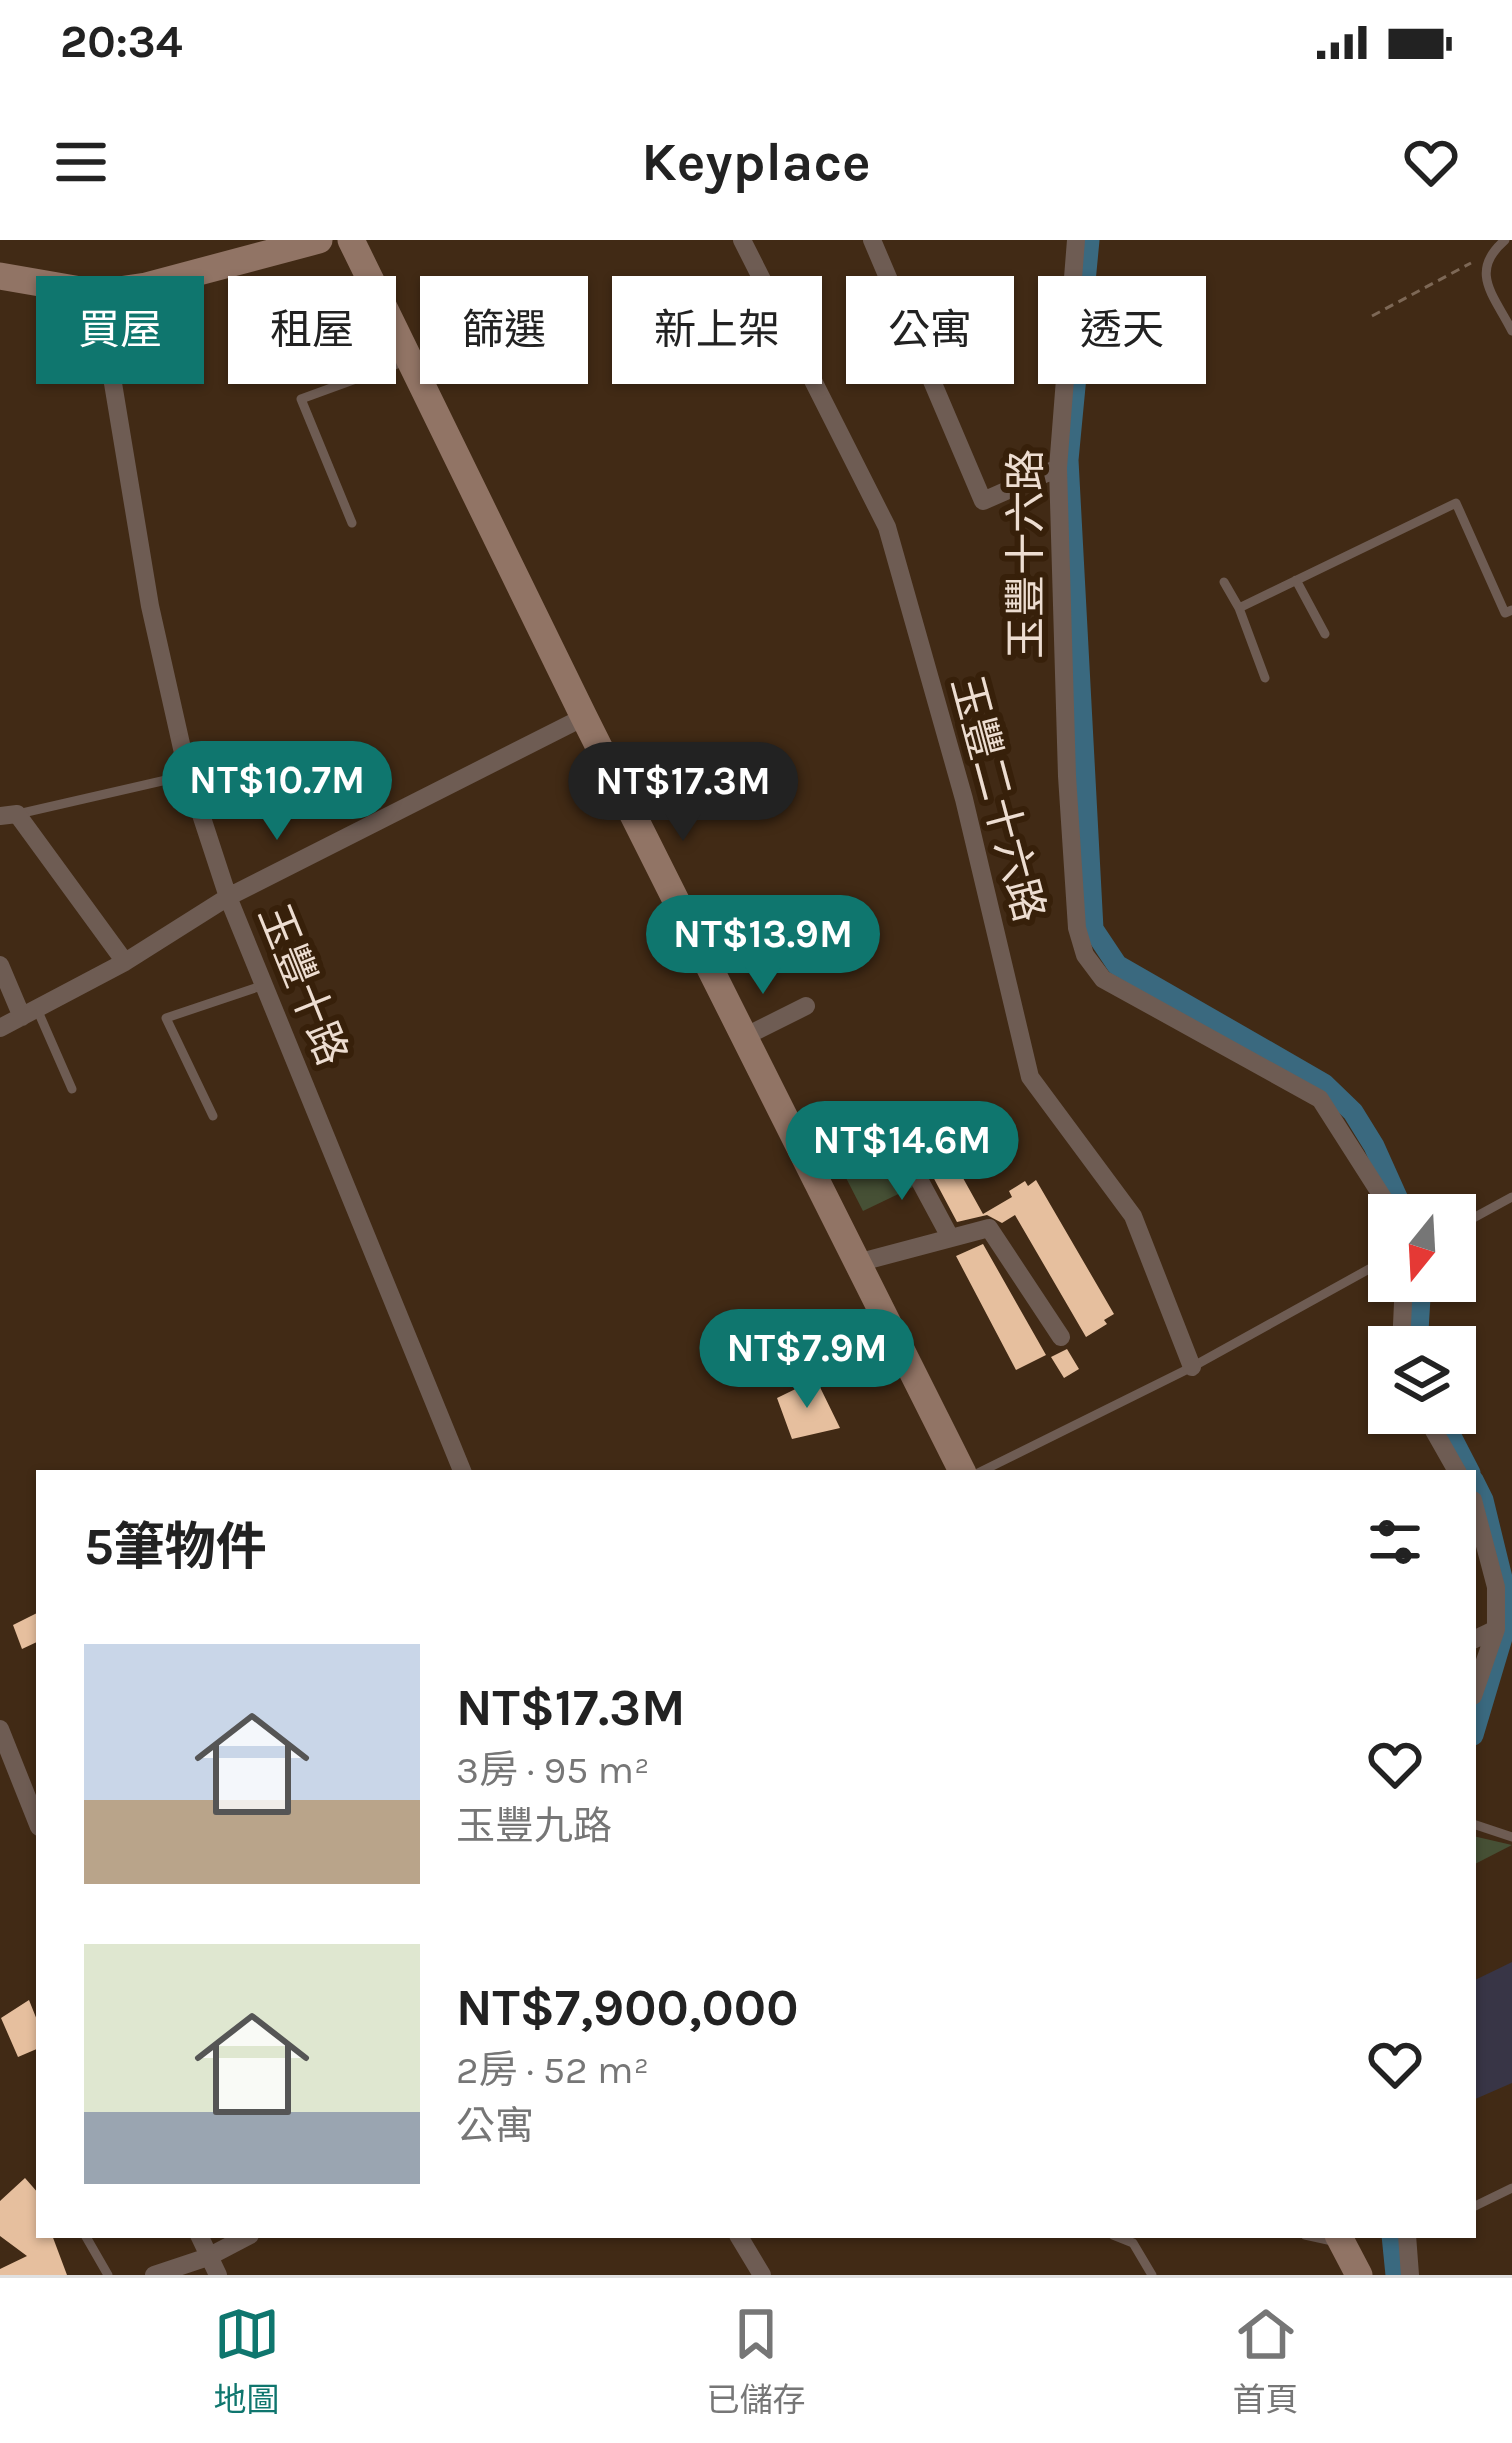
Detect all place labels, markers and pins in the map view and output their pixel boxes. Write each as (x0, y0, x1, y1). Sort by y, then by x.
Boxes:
pin: NT$10.7M (153, 741, 401, 843)
pin: NT$17.3M (559, 742, 807, 844)
pin: NT$13.9M (639, 895, 887, 997)
pin: NT$14.6M (778, 1101, 1026, 1203)
pin: NT$7.9M (696, 1309, 918, 1411)

